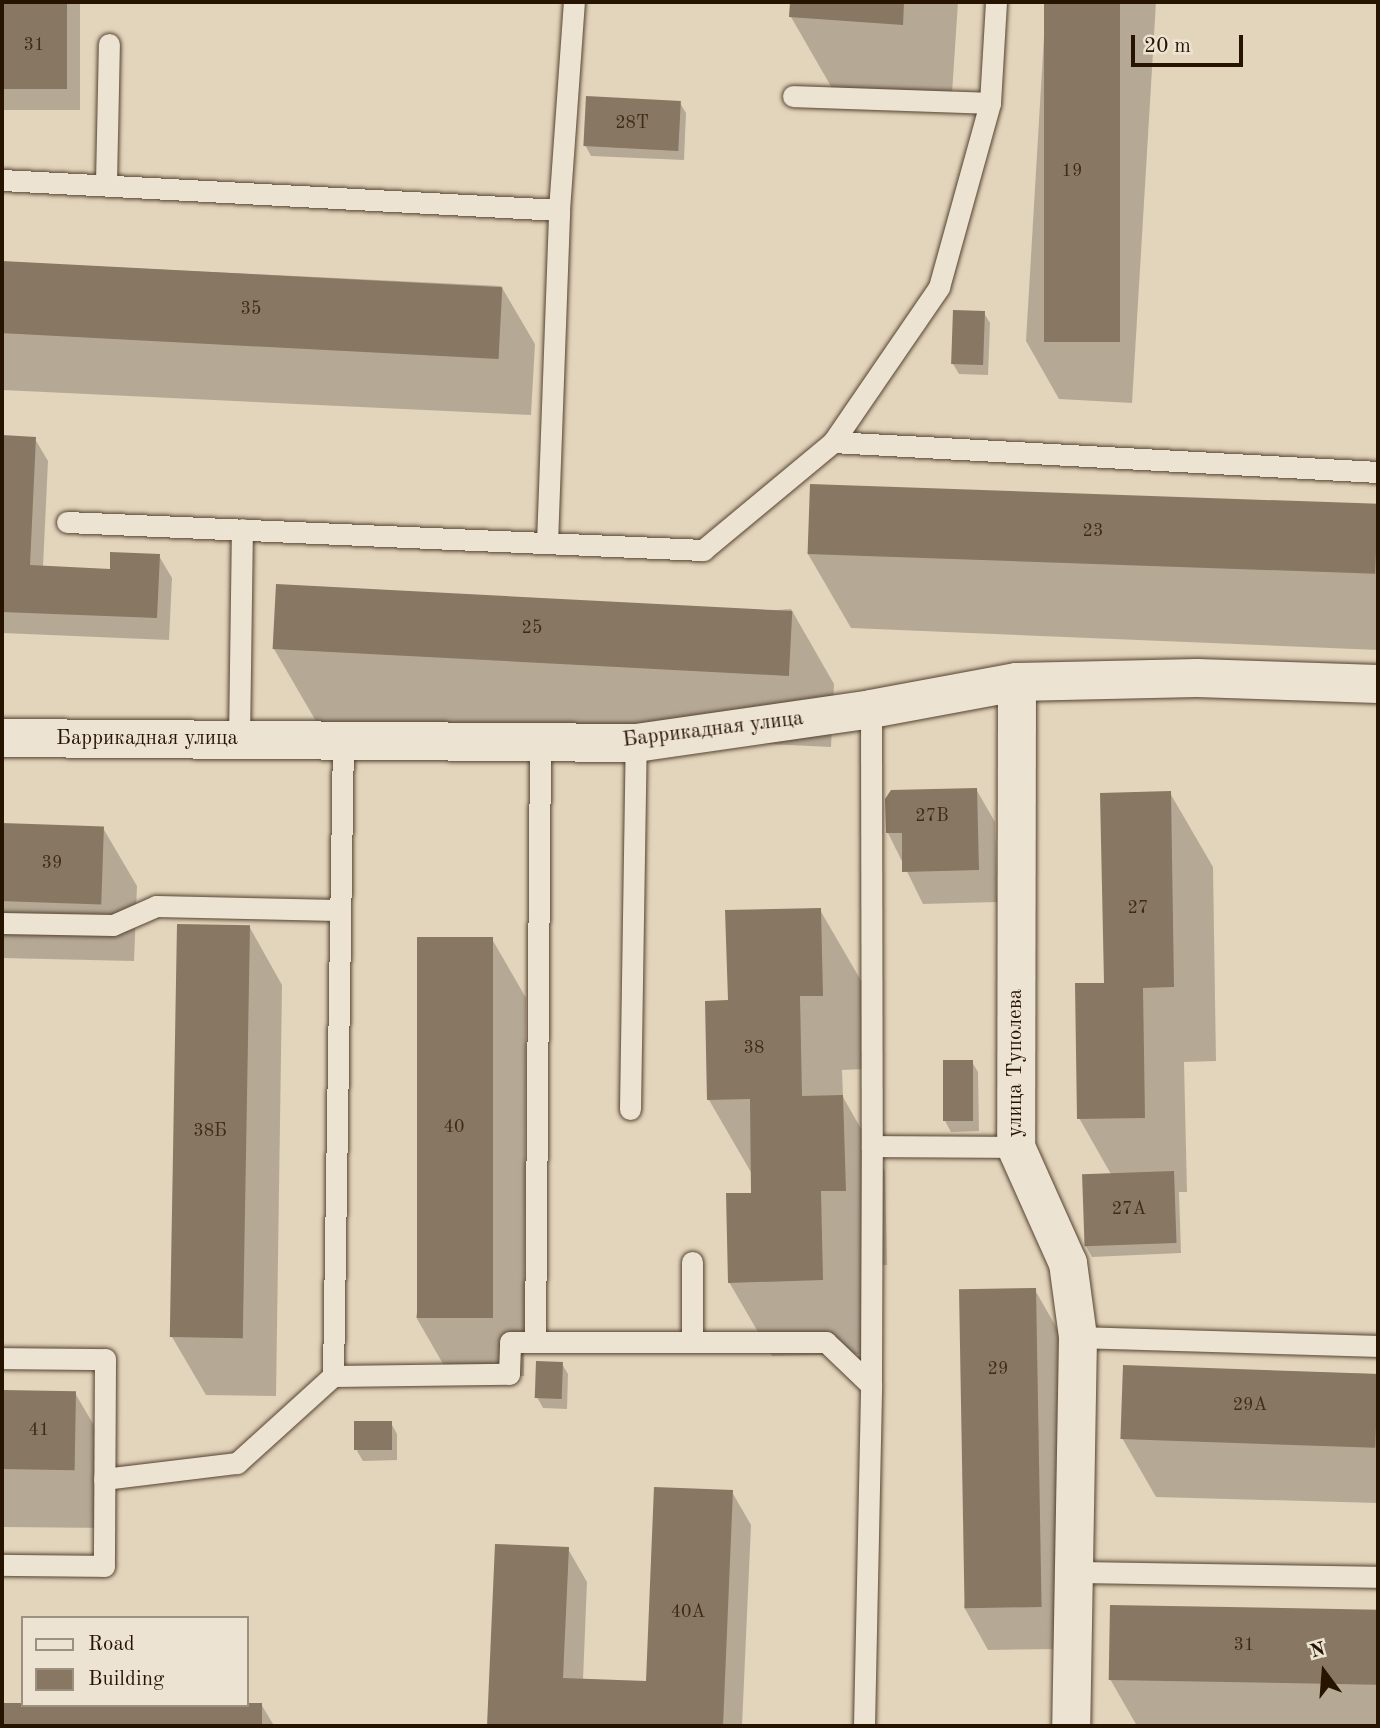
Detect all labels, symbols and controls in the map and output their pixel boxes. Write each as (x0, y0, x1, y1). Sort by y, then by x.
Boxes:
scale bar (1135, 21, 1247, 65)
house number: 31 (24, 34, 44, 56)
text: 20 m (1144, 36, 1191, 57)
house number: 28Т (615, 112, 649, 134)
house number: 19 (1062, 160, 1082, 182)
house number: 35 (241, 298, 261, 320)
house number: 23 (1083, 520, 1103, 542)
house number: 25 (522, 617, 542, 639)
street label: Баррикадная улица (621, 706, 805, 754)
street label: Баррикадная улица (56, 726, 238, 752)
house number: 27В (915, 805, 949, 827)
house number: 39 (42, 852, 62, 874)
house number: 27 (1128, 897, 1148, 919)
street label: улица Туполева (1003, 989, 1029, 1137)
house number: 38 (744, 1037, 764, 1059)
house number: 40 (444, 1116, 464, 1138)
house number: 38Б (193, 1120, 227, 1142)
house number: 27А (1112, 1198, 1146, 1220)
house number: 29 (988, 1358, 1008, 1380)
house number: 29А (1233, 1394, 1267, 1416)
house number: 41 (29, 1419, 49, 1441)
house number: 40А (671, 1601, 705, 1623)
legend (21, 1616, 248, 1707)
text: Road (88, 1634, 135, 1655)
house number: 31 (1234, 1634, 1254, 1656)
north arrow (1289, 1637, 1359, 1707)
text: N (1308, 1640, 1328, 1662)
text: Building (88, 1669, 164, 1690)

